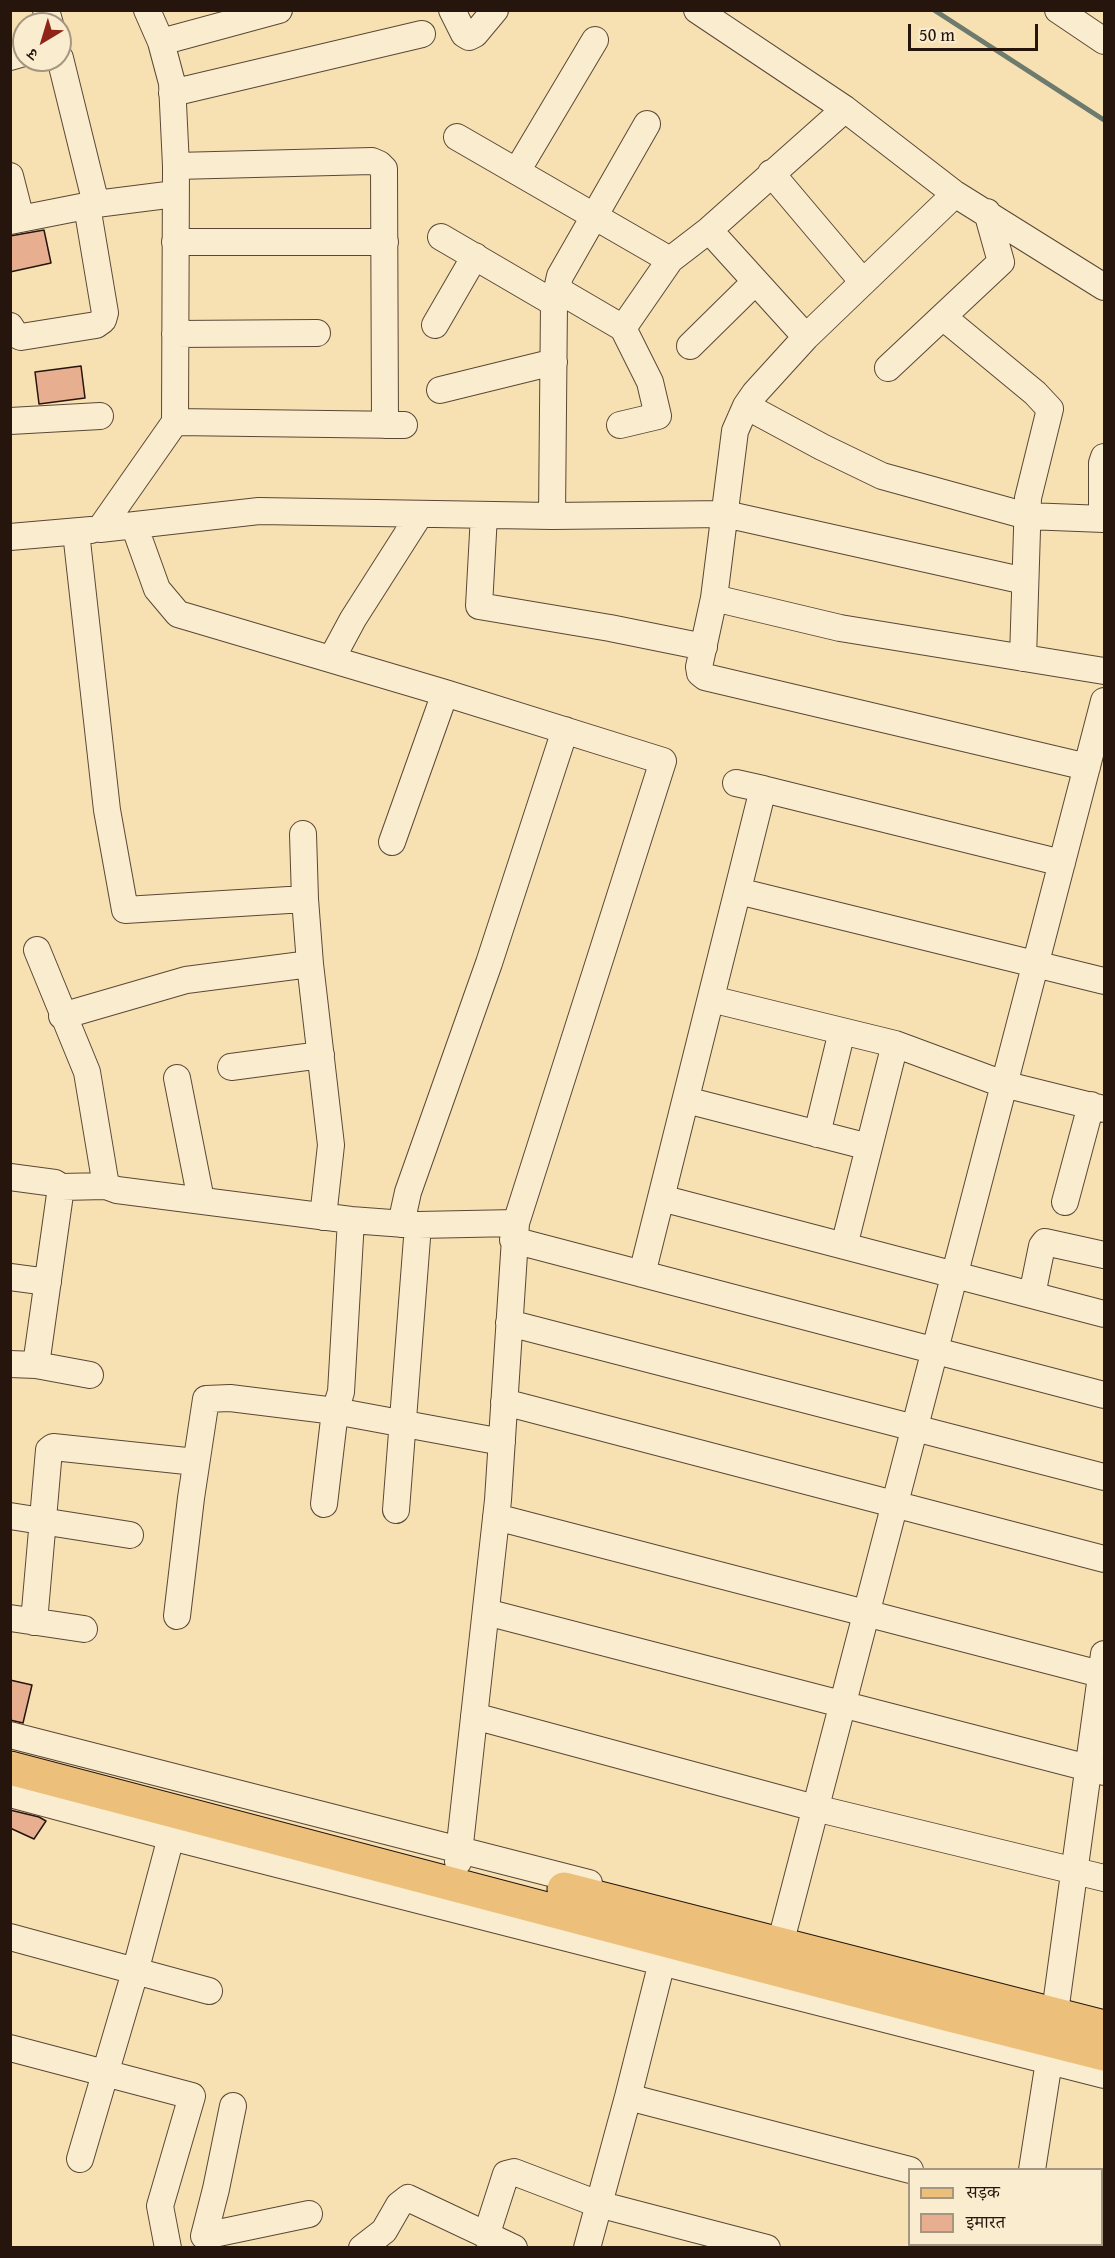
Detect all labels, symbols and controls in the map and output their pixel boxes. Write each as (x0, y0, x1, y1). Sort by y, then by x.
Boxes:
north arrow (12, 12, 72, 72)
scale bar (911, 12, 1042, 50)
text: 50 m (919, 21, 955, 48)
text: उ (22, 43, 43, 67)
legend (908, 2168, 1103, 2246)
text: सड़क (966, 2178, 1000, 2205)
text: इमारत (966, 2208, 1005, 2235)

